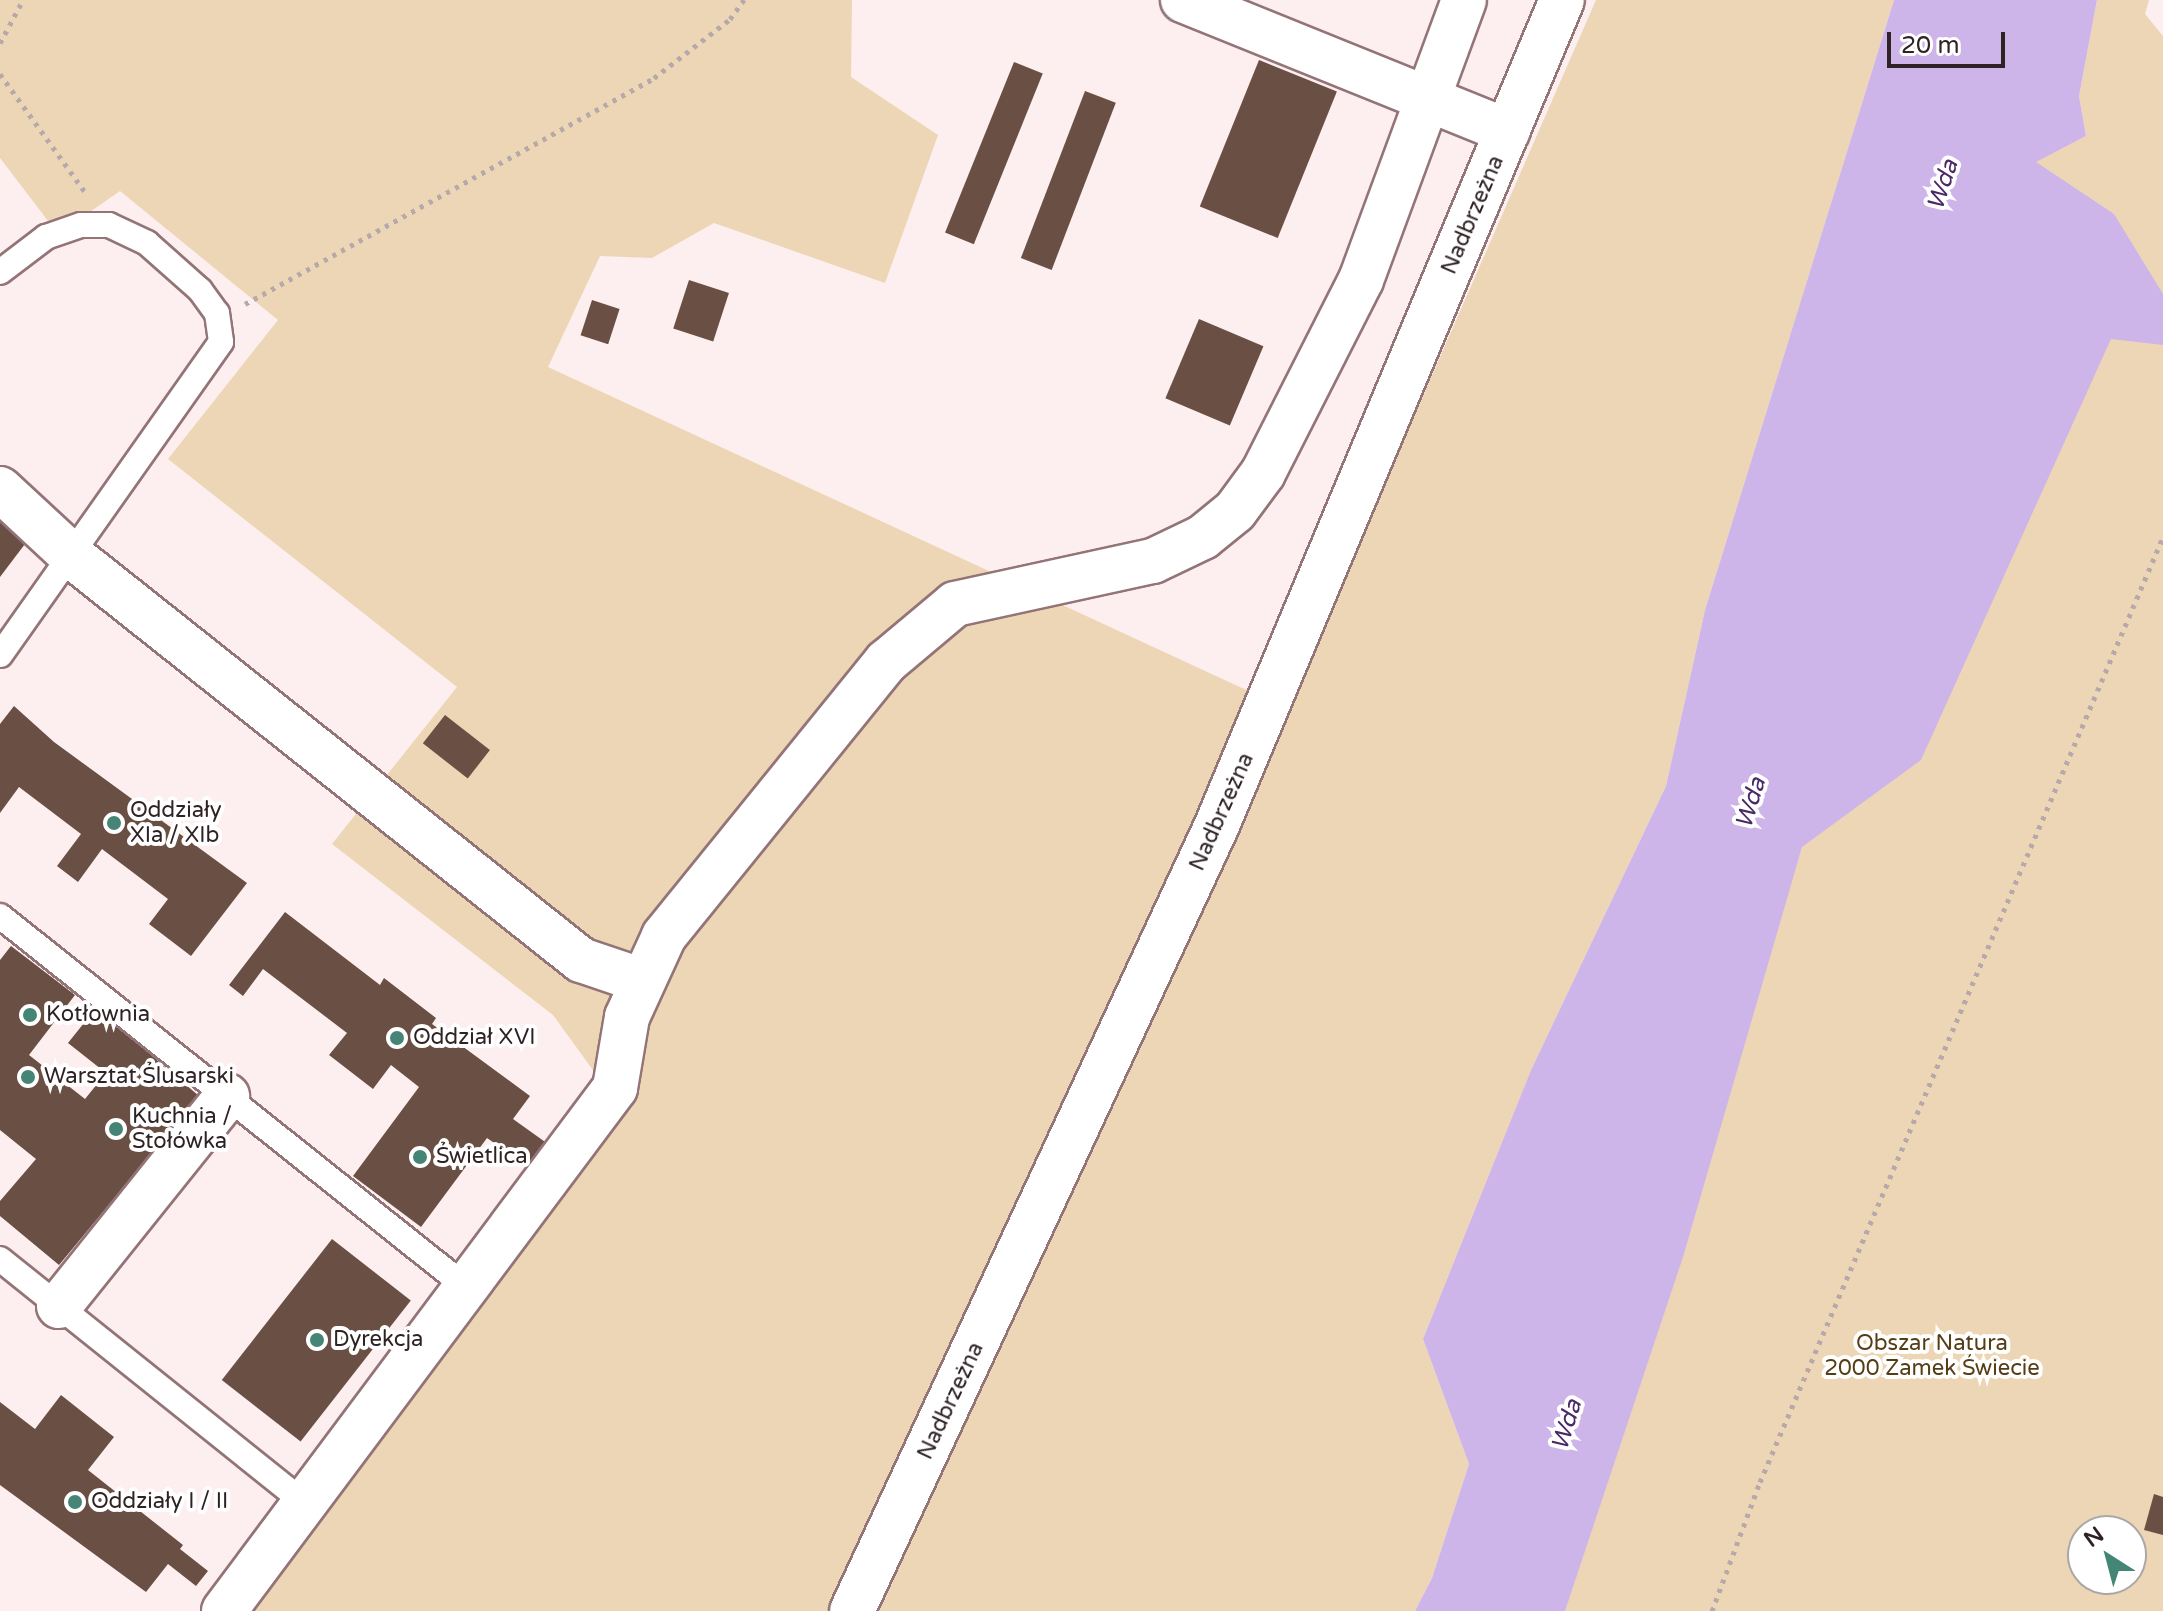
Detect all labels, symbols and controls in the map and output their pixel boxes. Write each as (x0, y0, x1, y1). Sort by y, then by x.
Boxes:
scale bar (1891, 16, 2009, 66)
text: 20 m (1901, 31, 1959, 60)
street label: Nadbrzeżna (1436, 152, 1510, 278)
water label: Wda (1921, 156, 1965, 214)
street label: Nadbrzeżna (1184, 749, 1260, 875)
water label: Wda (1730, 774, 1772, 832)
place label: Oddziały XIa / XIb (130, 797, 222, 848)
marker: Oddziały XIa / XIb (105, 814, 123, 832)
place label: Kotłownia (46, 1002, 150, 1028)
marker: Kotłownia (21, 1006, 39, 1024)
place label: Oddział XVI (413, 1025, 535, 1051)
marker: Oddział XVI (388, 1029, 406, 1047)
place label: Warsztat Ślusarski (44, 1064, 234, 1090)
marker: Warsztat Ślusarski (19, 1068, 37, 1086)
place label: Kuchnia / Stołówka (132, 1103, 232, 1154)
marker: Kuchnia / Stołówka (107, 1120, 125, 1138)
place label: Świetlica (436, 1144, 528, 1170)
marker: Świetlica (411, 1148, 429, 1166)
place label: Dyrekcja (333, 1327, 423, 1353)
park label: Obszar Natura 2000 Zamek Świecie (1824, 1330, 2040, 1382)
marker: Dyrekcja (308, 1331, 326, 1349)
street label: Nadbrzeżna (912, 1338, 990, 1464)
water label: Wda (1546, 1396, 1588, 1454)
place label: Oddziały I / II (91, 1489, 228, 1515)
marker: Oddziały I / II (66, 1493, 84, 1511)
north arrow (2067, 1515, 2147, 1595)
text: N (2079, 1521, 2109, 1553)

